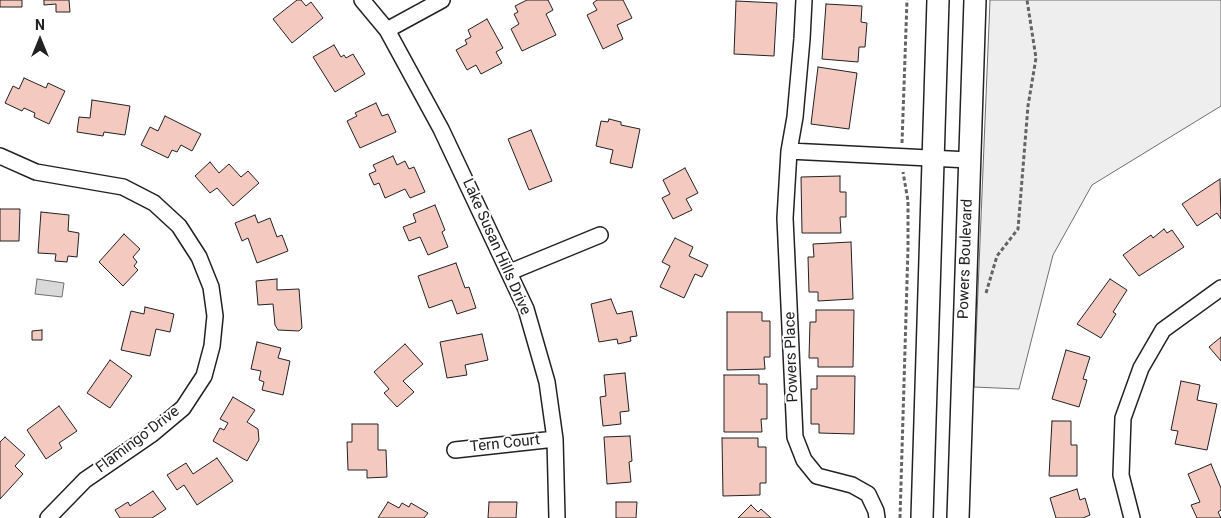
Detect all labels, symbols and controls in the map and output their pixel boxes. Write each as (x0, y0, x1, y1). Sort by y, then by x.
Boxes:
north arrow (15, 15, 65, 65)
text: N (35, 17, 45, 33)
street label: Lake Susan Hills Drive (458, 176, 534, 318)
street label: Powers Boulevard (955, 199, 977, 319)
street label: Powers Place (781, 311, 803, 403)
street label: Flamingo Drive (93, 403, 183, 477)
street label: Tern Court (469, 431, 541, 457)

